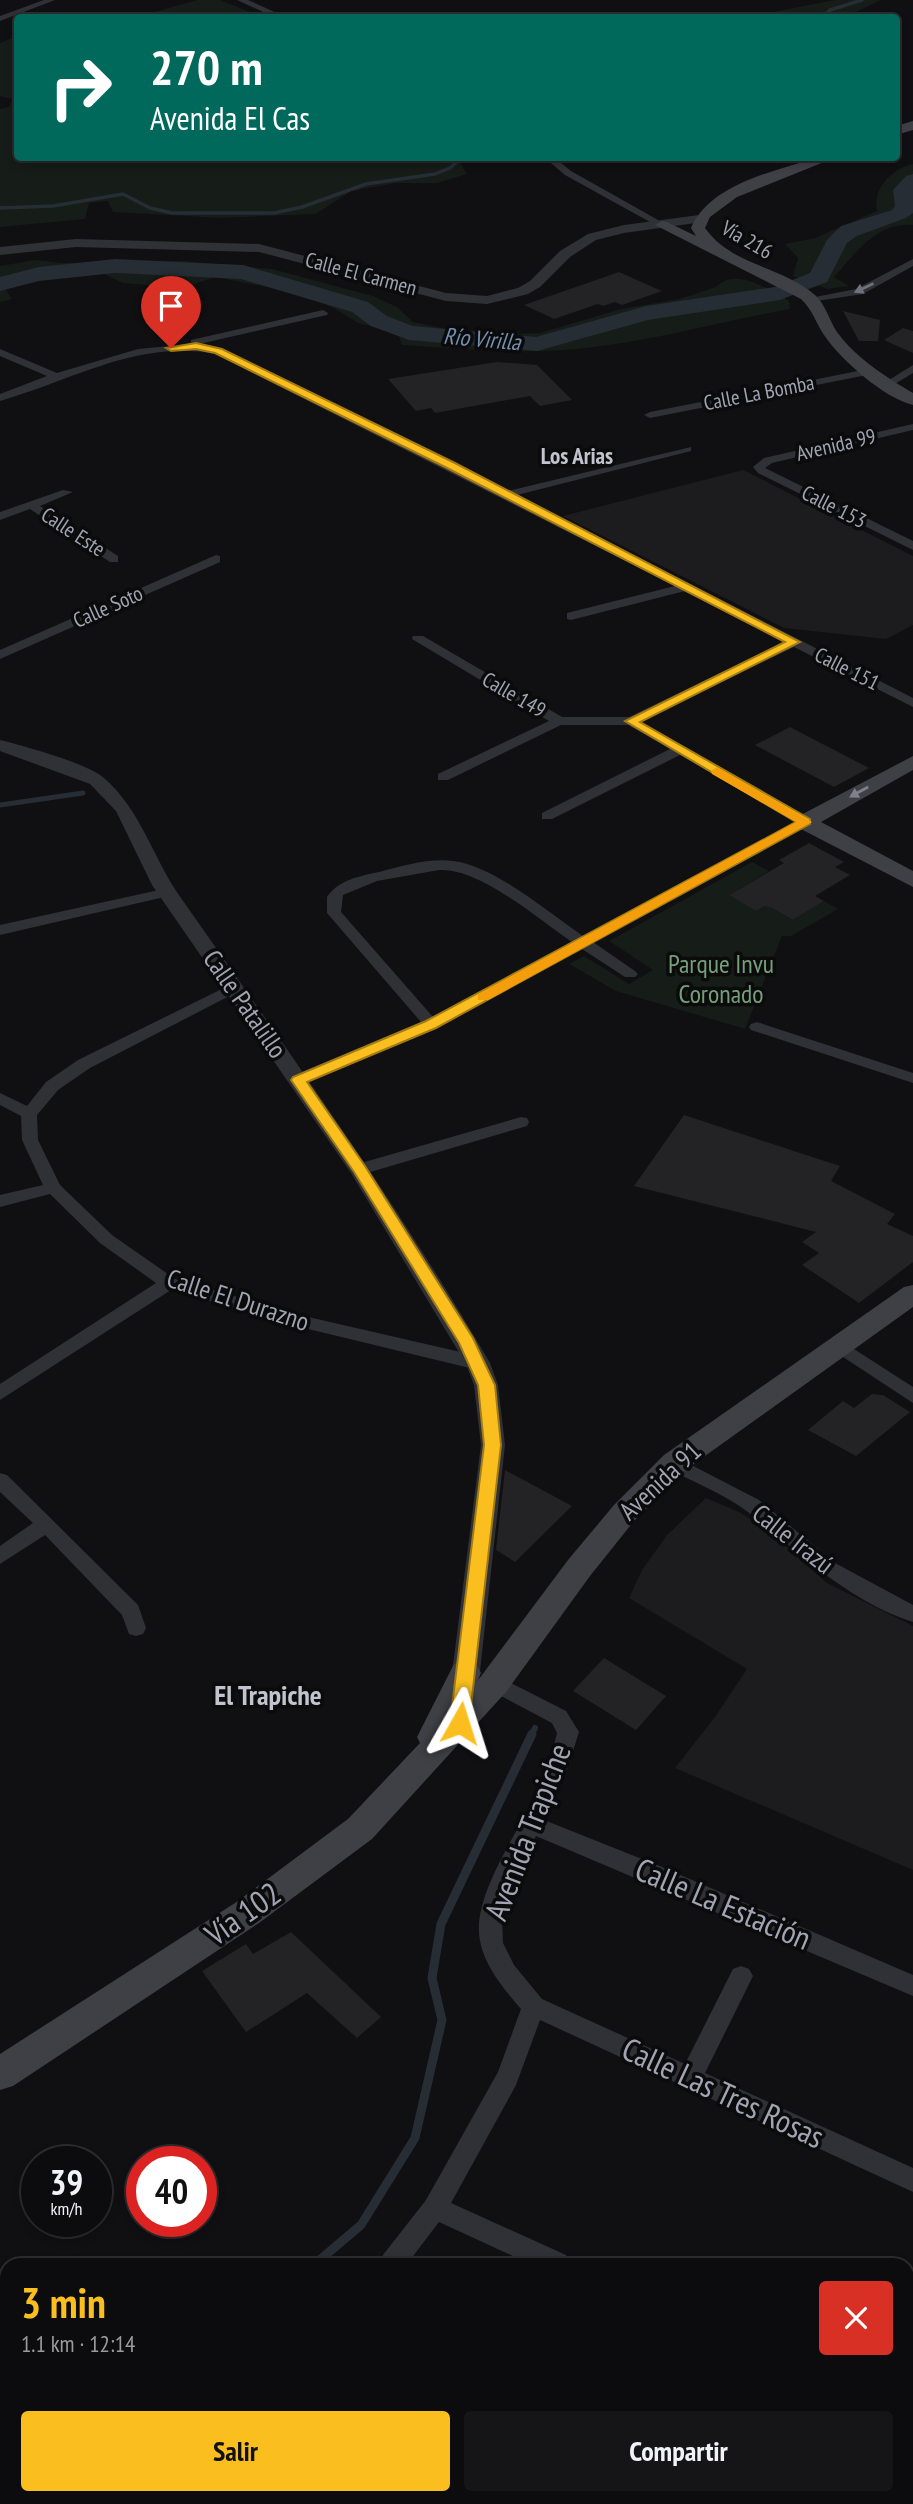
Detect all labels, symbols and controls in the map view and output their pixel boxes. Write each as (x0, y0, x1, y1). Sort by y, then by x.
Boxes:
text: 270 m (150, 35, 263, 99)
icon: right (35, 42, 126, 133)
text: Avenida El Cas (150, 97, 310, 139)
street label: Vía 216 (716, 214, 778, 265)
street label: Calle El Carmen (303, 246, 420, 301)
pin (141, 276, 201, 348)
one-way arrow (854, 282, 874, 294)
icon: arrive (152, 287, 190, 325)
water label: Río Virilla (442, 321, 524, 356)
street label: Calle La Bomba (701, 369, 816, 416)
street label: Avenida 99 (794, 422, 878, 467)
district label: Los Arias (541, 441, 613, 470)
street label: Calle 153 (797, 479, 871, 534)
street label: Calle Este (36, 501, 110, 562)
street label: Calle Soto (69, 579, 147, 634)
street label: Calle 151 (810, 641, 884, 696)
street label: Calle 149 (478, 666, 551, 724)
one-way arrow (850, 786, 869, 798)
street label: Calle Patalillo (196, 943, 295, 1064)
park label: Parque Invu Coronado (668, 947, 774, 1010)
street label: Calle El Durazno (163, 1261, 313, 1338)
street label: Avenida 91 (612, 1434, 707, 1527)
street label: Calle Irazú (746, 1496, 841, 1581)
district label: El Trapiche (214, 1676, 322, 1713)
position arrow (423, 1686, 497, 1760)
street label: Avenida Trapiche (474, 1737, 580, 1926)
street label: Calle La Estación (629, 1847, 818, 1959)
street label: Vía 102 (195, 1872, 289, 1955)
street label: Calle Las Tres Rosas (616, 2027, 831, 2157)
speed limit sign: 40 (126, 2146, 217, 2237)
text: 39 (50, 2159, 83, 2205)
text: km/h (51, 2197, 82, 2220)
text: 3 min (21, 2275, 106, 2330)
button: close (819, 2281, 893, 2355)
text: 1.1 km · 12:14 (21, 2329, 135, 2358)
button: Salir (21, 2411, 450, 2491)
button: Compartir (464, 2411, 893, 2491)

